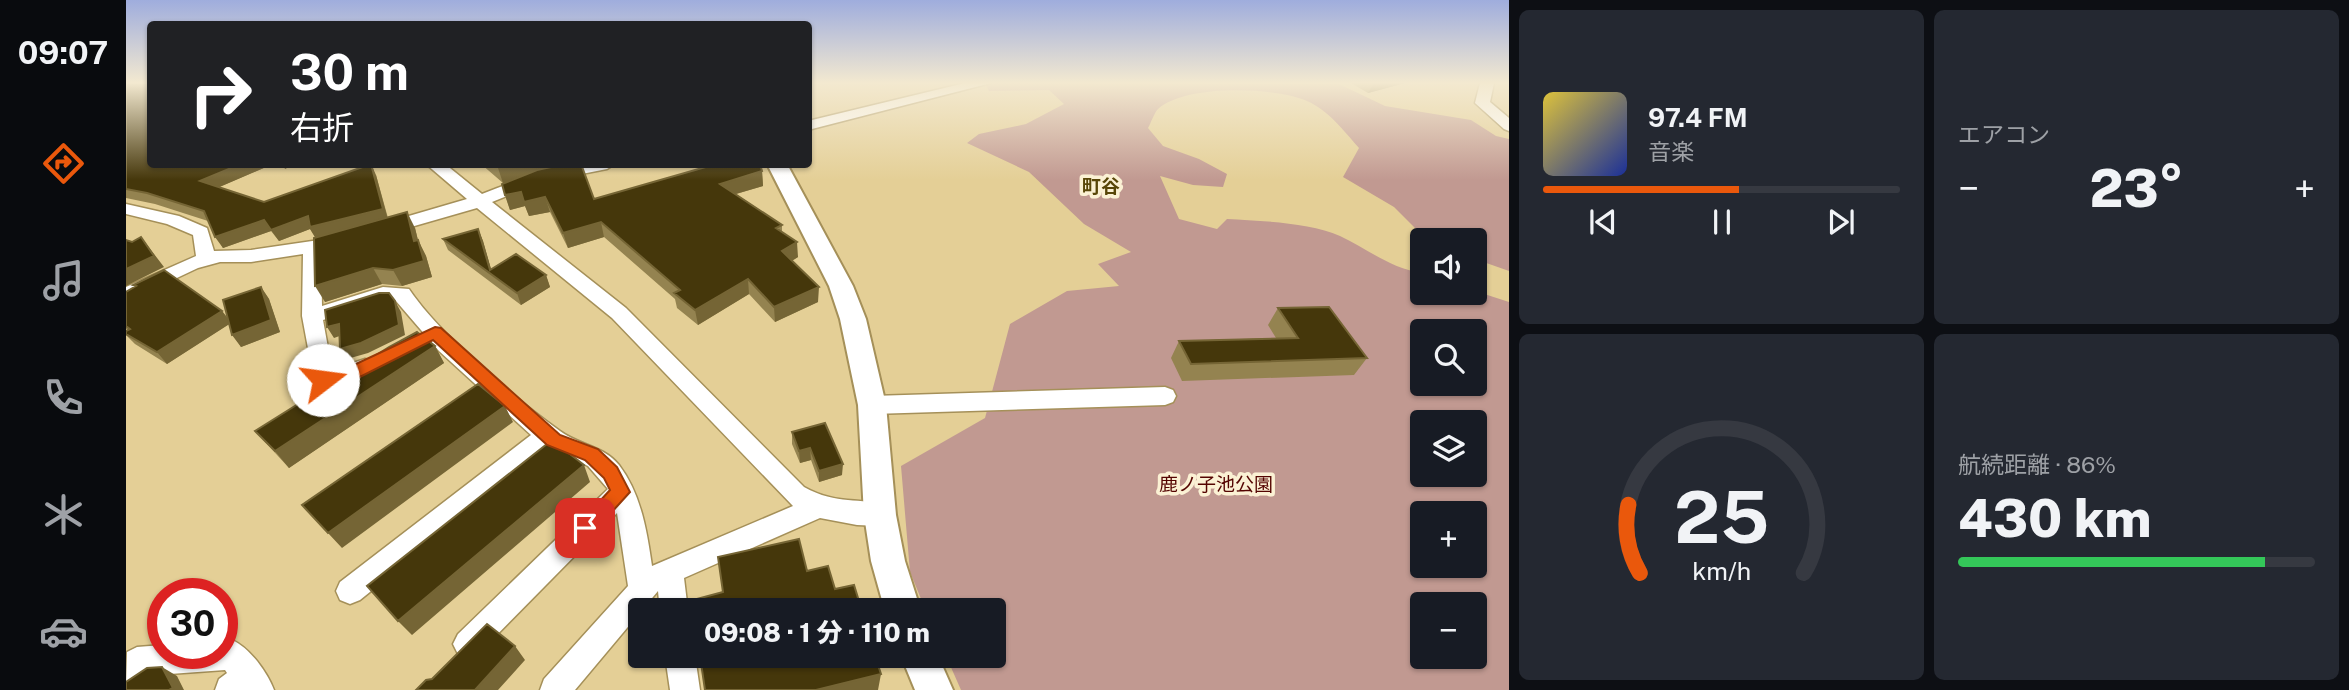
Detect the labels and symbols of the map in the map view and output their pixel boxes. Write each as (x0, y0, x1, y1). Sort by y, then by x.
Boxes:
district label: 町谷 (1082, 175, 1120, 197)
position arrow (286, 343, 360, 417)
park label: 鹿ノ子池公園 (1159, 473, 1273, 495)
pin (555, 498, 615, 558)
speed limit sign: 30 (147, 578, 238, 669)

